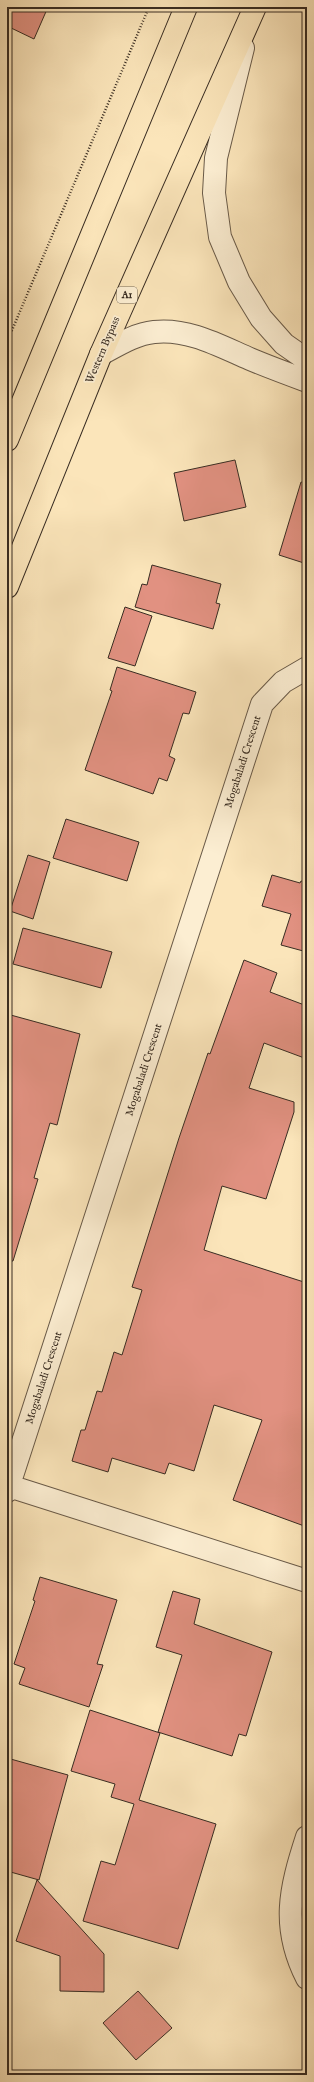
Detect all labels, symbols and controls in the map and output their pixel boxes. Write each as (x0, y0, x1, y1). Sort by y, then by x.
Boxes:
road number: A1 (117, 287, 137, 303)
street label: Western Bypass (83, 314, 123, 385)
street label: Mogabaladi Crescent (221, 714, 265, 810)
street label: Mogabaladi Crescent (122, 1022, 166, 1118)
street label: Mogabaladi Crescent (22, 1330, 66, 1426)

